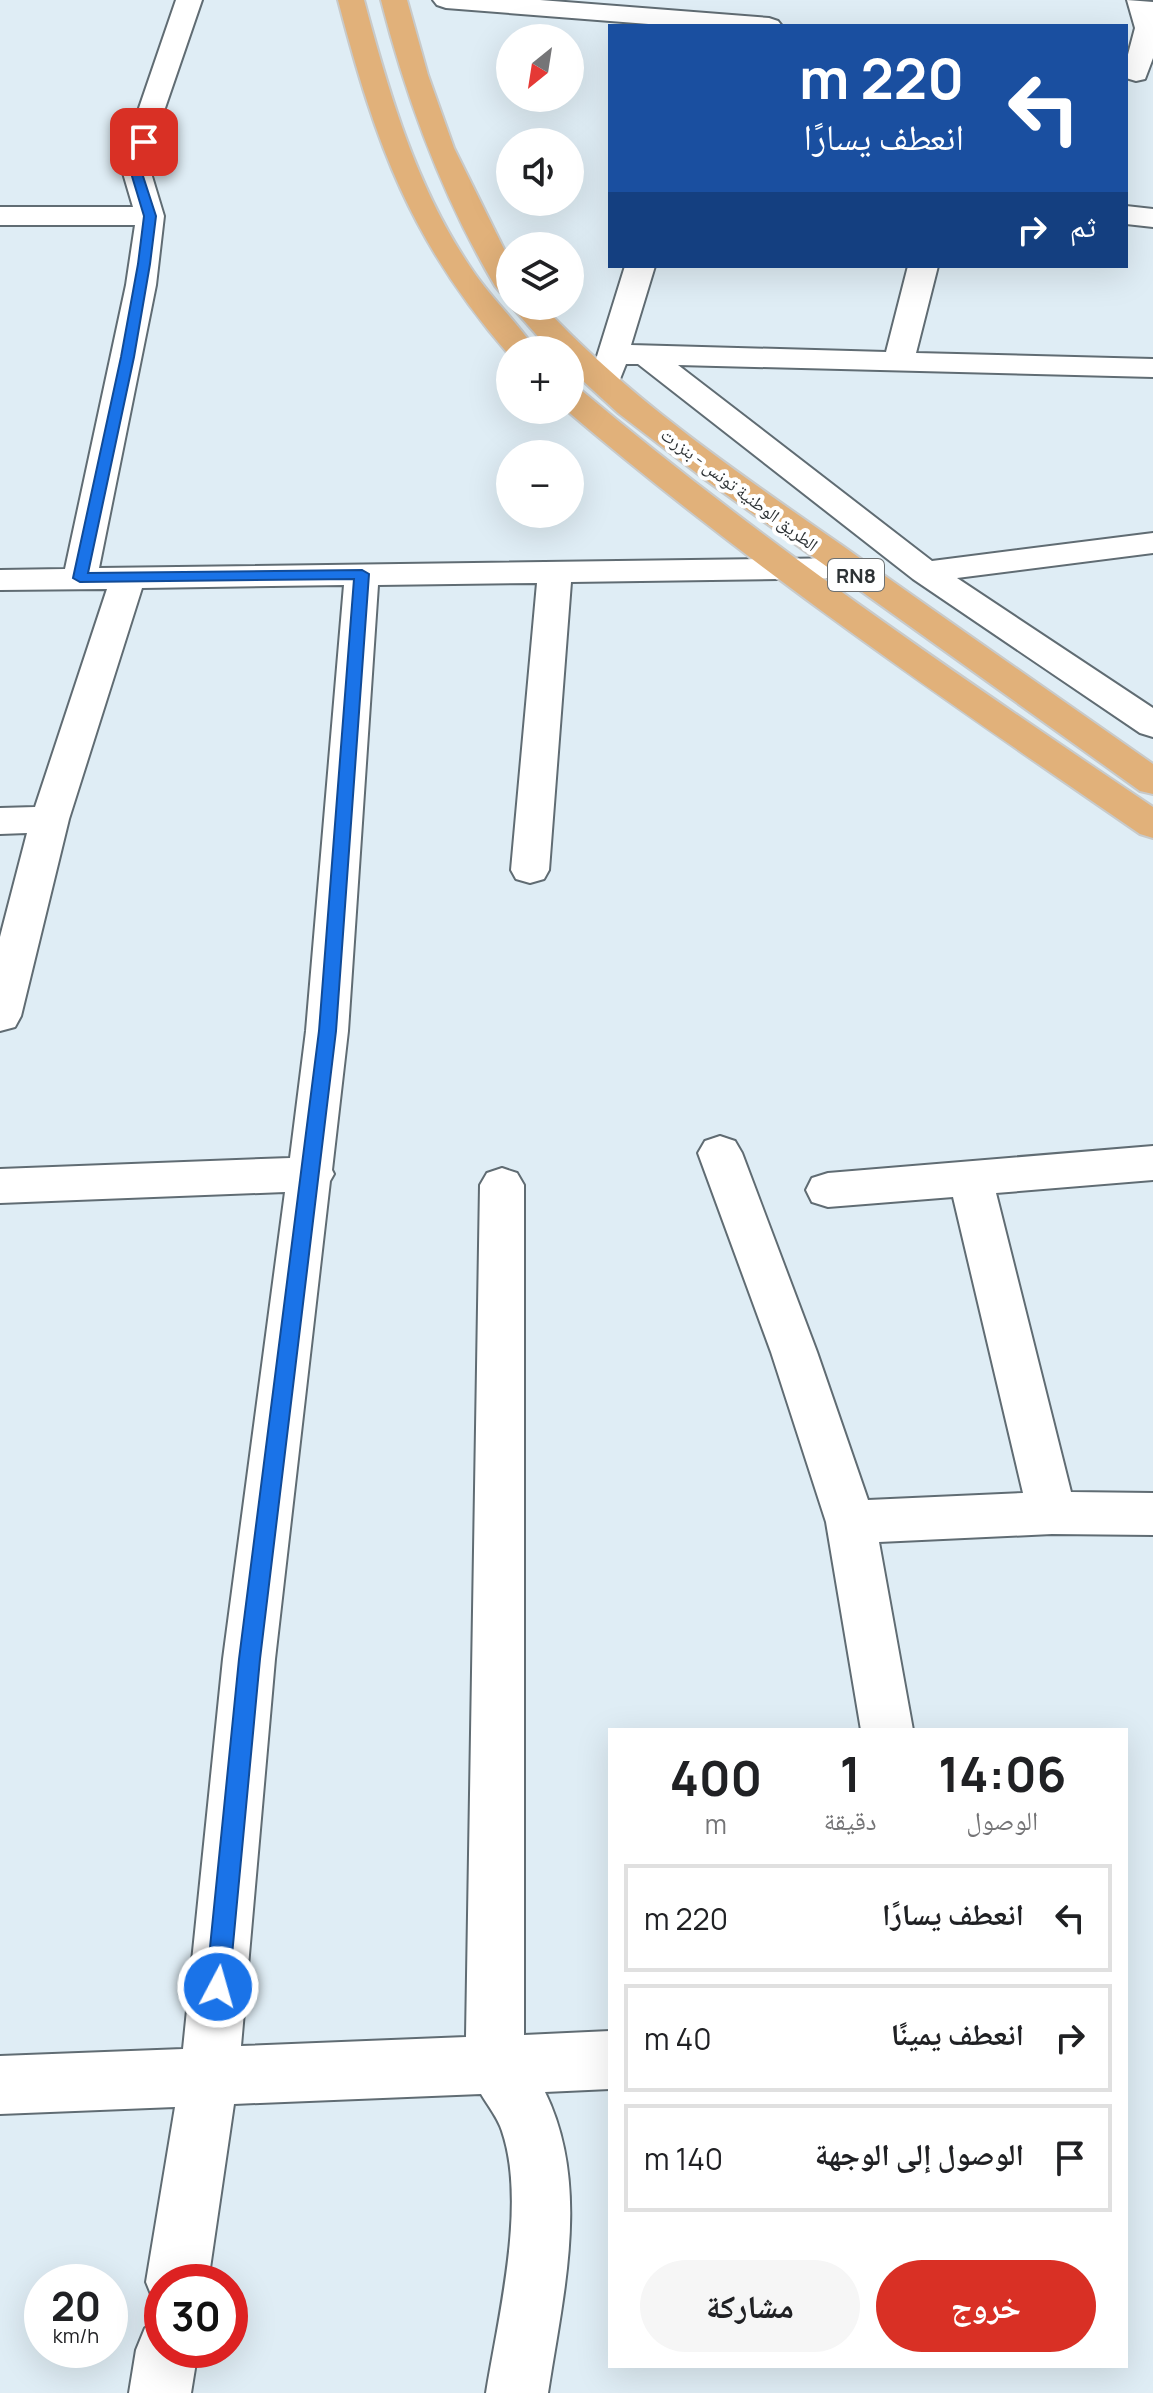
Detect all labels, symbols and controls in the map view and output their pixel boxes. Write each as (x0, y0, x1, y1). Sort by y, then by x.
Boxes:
north arrow (496, 24, 584, 112)
map controls (496, 24, 584, 528)
text: 220 m (799, 39, 964, 116)
icon: left (992, 56, 1096, 160)
pin (110, 108, 178, 176)
text: انعطف يسارًا (804, 112, 964, 161)
icon: arrive (122, 120, 166, 164)
button: sound (496, 128, 584, 216)
text: ثم (1070, 205, 1096, 246)
icon: right (1010, 208, 1054, 252)
button: layers (496, 232, 584, 320)
button: + (496, 336, 584, 424)
street label: الطريق الوطنية تونس - بنزرت (657, 422, 823, 556)
button: − (496, 440, 584, 528)
road number: RN8 (828, 559, 884, 591)
text: 1 (840, 1741, 861, 1806)
text: 14:06 (938, 1741, 1066, 1806)
text: 400 (670, 1745, 762, 1810)
text: دقيقة (824, 1802, 877, 1838)
text: الوصول (966, 1802, 1038, 1838)
text: m (705, 1806, 727, 1842)
text: انعطف يسارًا (882, 1893, 1024, 1934)
icon: left (1048, 1896, 1092, 1940)
text: 220 m (644, 1898, 728, 1939)
position arrow (176, 1945, 260, 2029)
text: انعطف يمينًا (891, 2013, 1024, 2054)
icon: right (1048, 2016, 1092, 2060)
text: 40 m (644, 2018, 711, 2059)
text: الوصول إلى الوجهة (815, 2133, 1024, 2174)
icon: arrive (1048, 2136, 1092, 2180)
text: 140 m (644, 2138, 723, 2179)
button: مشاركة (640, 2260, 860, 2352)
button: خروج (876, 2260, 1096, 2352)
speed limit sign: 30 (144, 2264, 248, 2368)
text: 20 (51, 2278, 101, 2333)
text: km/h (53, 2322, 99, 2349)

